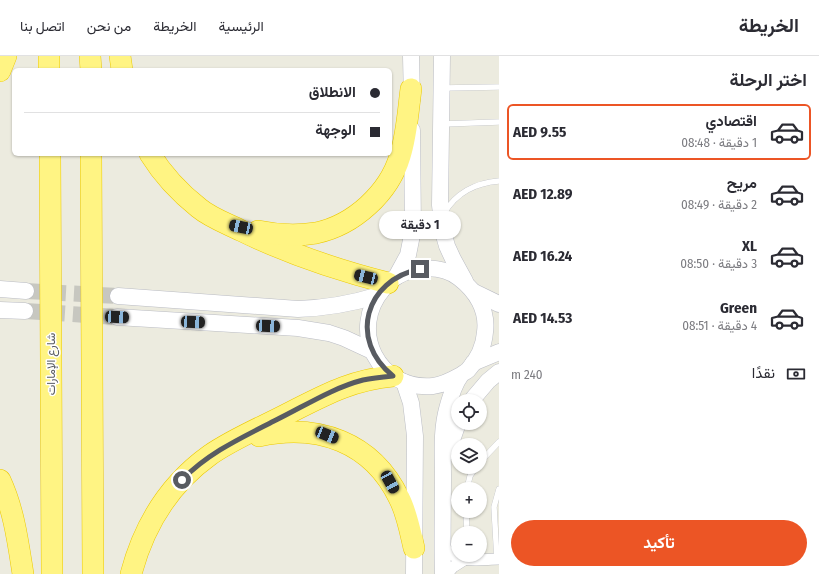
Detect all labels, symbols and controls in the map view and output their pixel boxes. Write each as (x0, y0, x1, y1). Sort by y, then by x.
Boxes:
text: الخريطة (739, 14, 799, 37)
text: اتصل بنا (20, 18, 65, 35)
text: من نحن (87, 18, 131, 35)
text: الخريطة (153, 18, 197, 35)
text: الرئيسية (219, 18, 264, 35)
text: اختر الرحلة (729, 69, 807, 91)
text: الانطلاق (309, 83, 356, 101)
text: اقتصادي (705, 112, 757, 130)
icon: car (769, 114, 805, 150)
text: الوجهة (315, 121, 356, 139)
text: AED 9.55 (513, 123, 566, 141)
text: 1 دقيقة · 08:48 (681, 135, 757, 150)
text: مريح (727, 174, 757, 192)
icon: car (769, 176, 805, 212)
text: AED 12.89 (513, 185, 573, 203)
text: 2 دقيقة · 08:49 (681, 197, 757, 212)
callout: 1 دقيقة (379, 211, 461, 239)
text: 1 دقيقة (401, 217, 439, 232)
car (228, 219, 254, 235)
text: XL (742, 237, 757, 255)
icon: car (769, 238, 805, 274)
text: AED 16.24 (513, 247, 572, 265)
text: 3 دقيقة · 08:50 (680, 256, 757, 271)
route end (411, 260, 429, 278)
car (353, 268, 379, 286)
text: Green (720, 299, 757, 317)
icon: car (769, 300, 805, 336)
text: AED 14.53 (513, 309, 572, 327)
car (105, 310, 129, 324)
car (181, 315, 205, 329)
text: 4 دقيقة · 08:51 (682, 318, 757, 333)
car (256, 319, 280, 333)
street label: شارع الإمارات (44, 333, 60, 395)
icon: cash (785, 363, 807, 385)
text: نقدًا (752, 364, 775, 382)
text: 240 m (511, 367, 543, 382)
map controls (451, 394, 487, 562)
button: locate (451, 394, 487, 430)
car (314, 425, 340, 445)
button: layers (451, 438, 487, 474)
car (379, 469, 401, 495)
route start (173, 471, 191, 489)
button: + (451, 482, 487, 518)
button: تأكيد (511, 520, 807, 566)
button: − (451, 526, 487, 562)

